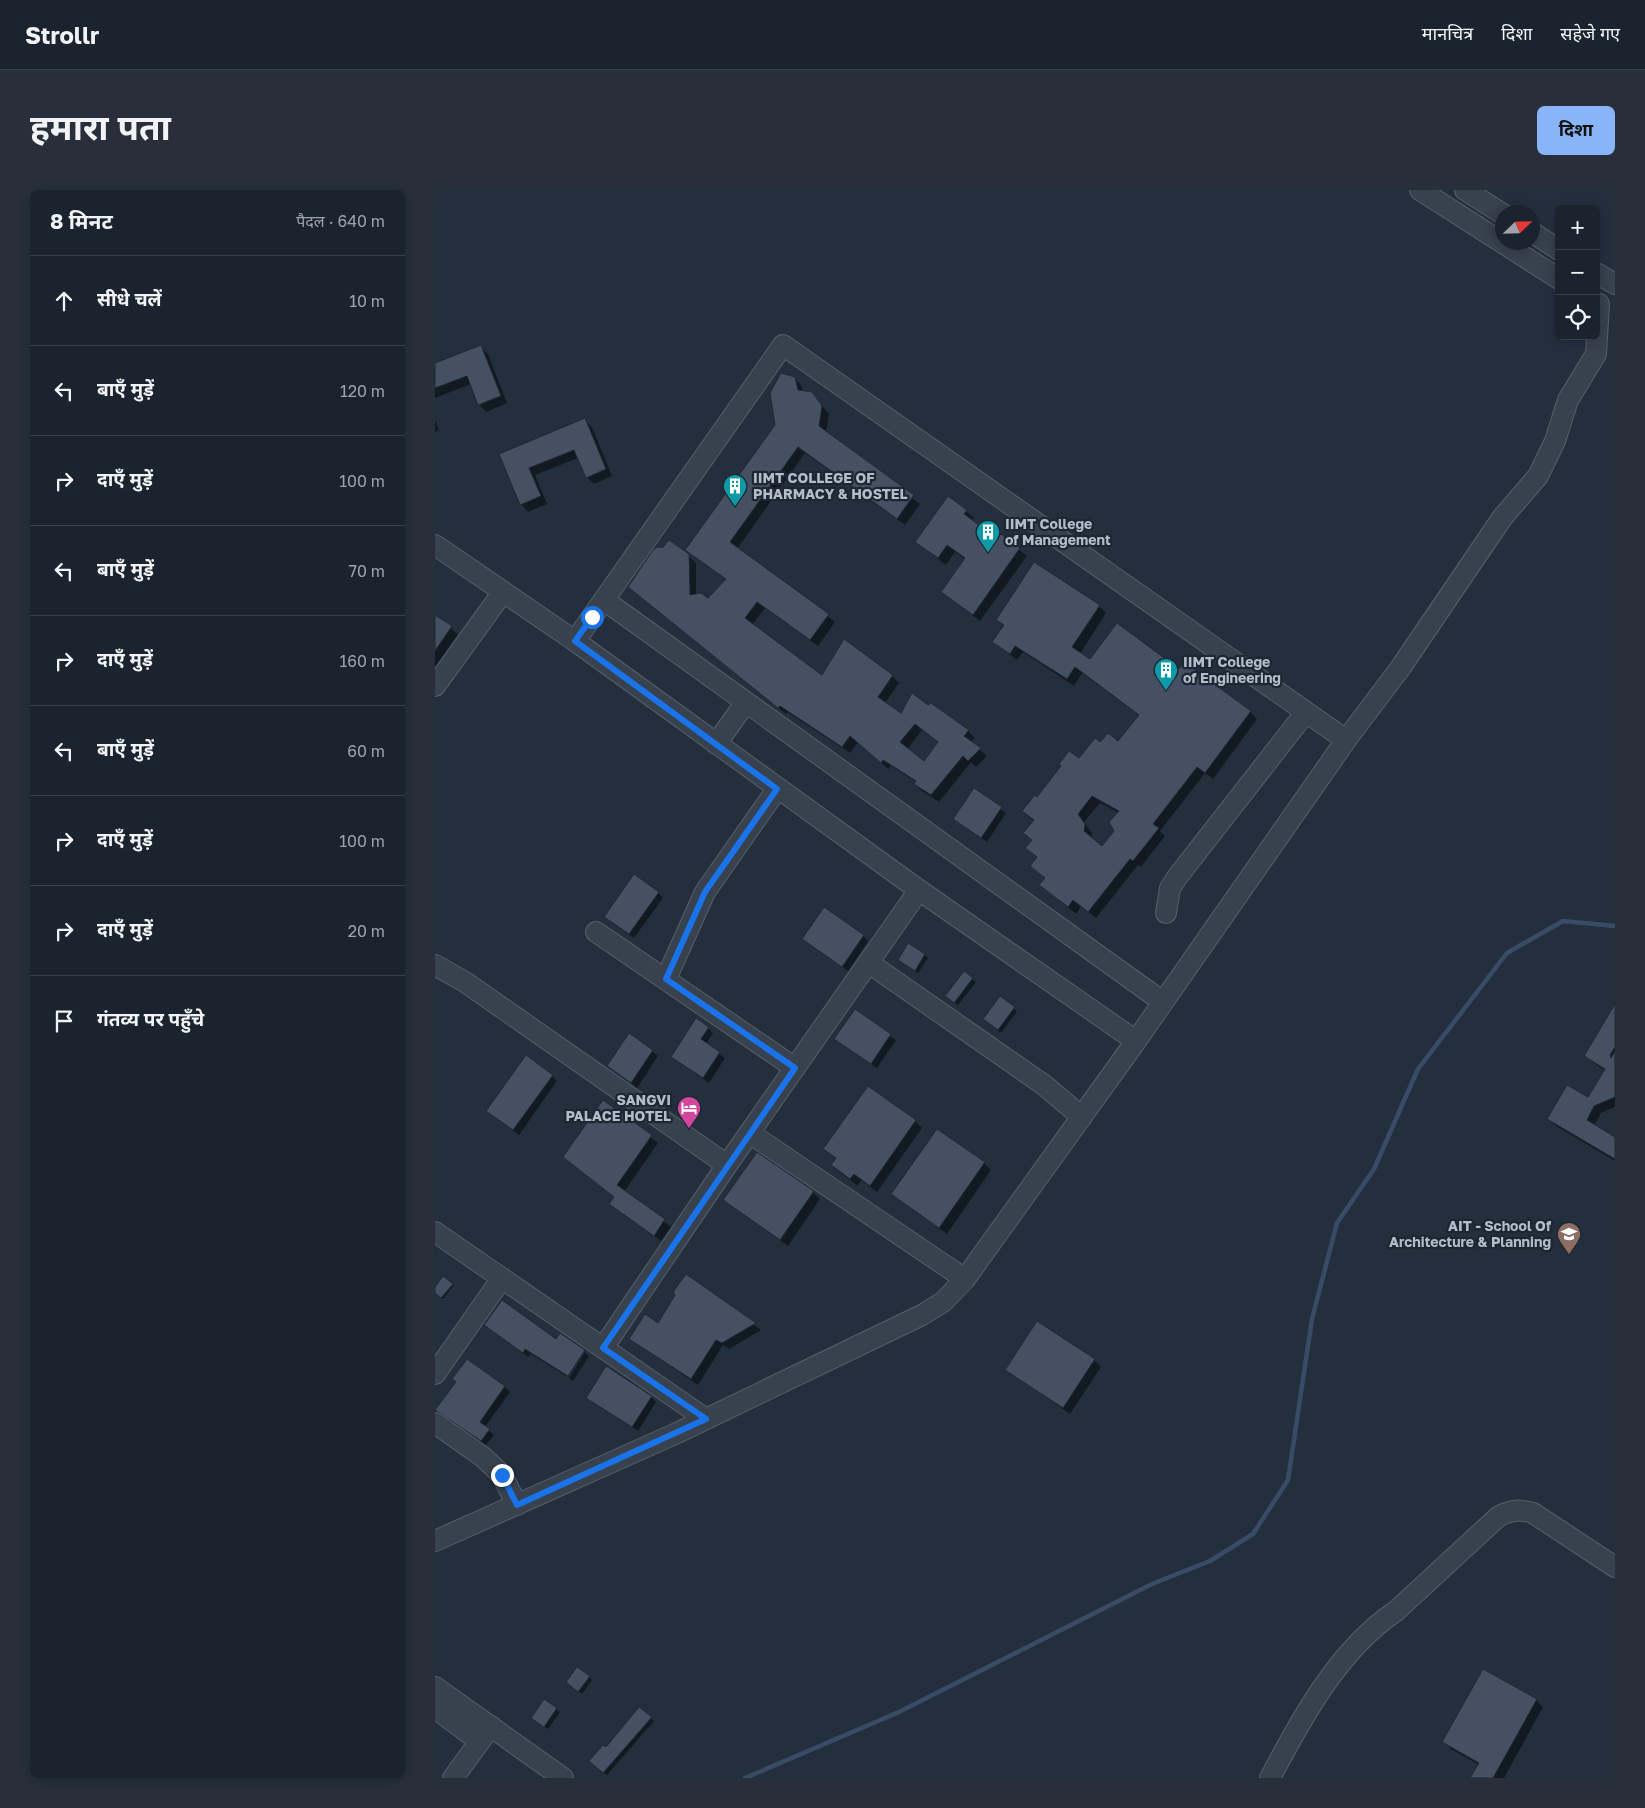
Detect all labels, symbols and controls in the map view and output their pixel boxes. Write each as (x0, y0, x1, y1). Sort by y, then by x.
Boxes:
text: Strollr (25, 20, 99, 49)
text: मानचित्र (1422, 22, 1473, 44)
text: दिशा (1501, 22, 1532, 44)
text: सहेजे गए (1560, 22, 1620, 44)
text: हमारा पता (30, 106, 171, 148)
button: दिशा (1537, 106, 1615, 155)
north arrow (1495, 205, 1540, 250)
map controls (1555, 205, 1600, 340)
button: + (1555, 205, 1600, 250)
text: 8 मिनट (50, 208, 113, 234)
text: पैदल · 640 m (296, 211, 385, 231)
button: − (1555, 250, 1600, 295)
icon: ahead (50, 287, 78, 315)
text: सीधे चलें (97, 287, 162, 310)
text: 10 m (349, 291, 385, 311)
button: locate (1555, 295, 1600, 340)
icon: left (50, 377, 78, 405)
text: बाएँ मुड़ें (97, 377, 154, 400)
text: 120 m (340, 381, 385, 401)
icon: right (50, 467, 78, 495)
text: दाएँ मुड़ें (97, 467, 153, 490)
place label: IIMT COLLEGE OF PHARMACY & HOSTEL (753, 469, 908, 502)
text: 100 m (339, 471, 385, 491)
building icon: IIMT COLLEGE OF PHARMACY & HOSTEL (722, 473, 748, 507)
place label: IIMT College of Management (1005, 515, 1111, 548)
building icon: IIMT College of Management (975, 519, 1001, 553)
icon: left (50, 557, 78, 585)
text: बाएँ मुड़ें (97, 557, 154, 580)
text: 70 m (348, 561, 385, 581)
route start (581, 606, 604, 629)
icon: right (50, 647, 78, 675)
text: दाएँ मुड़ें (97, 647, 153, 670)
text: 160 m (339, 651, 385, 671)
place label: IIMT College of Engineering (1183, 653, 1281, 686)
building icon: IIMT College of Engineering (1153, 657, 1179, 691)
icon: left (50, 737, 78, 765)
text: बाएँ मुड़ें (97, 737, 154, 760)
text: 60 m (347, 741, 385, 761)
icon: right (50, 827, 78, 855)
text: दाएँ मुड़ें (97, 827, 153, 850)
text: 100 m (339, 831, 385, 851)
icon: right (50, 917, 78, 945)
text: दाएँ मुड़ें (97, 917, 153, 940)
text: 20 m (348, 921, 385, 941)
icon: arrive (50, 1007, 78, 1035)
text: गंतव्य पर पहुँचे (97, 1007, 204, 1030)
place label: SANGVI PALACE HOTEL (565, 1091, 671, 1124)
hotel icon: SANGVI PALACE HOTEL (676, 1095, 702, 1129)
place label: AIT - School Of Architecture & Planning (1389, 1217, 1552, 1250)
school or university icon: AIT - School Of Architecture & Planning (1556, 1221, 1582, 1255)
route end (491, 1464, 514, 1487)

